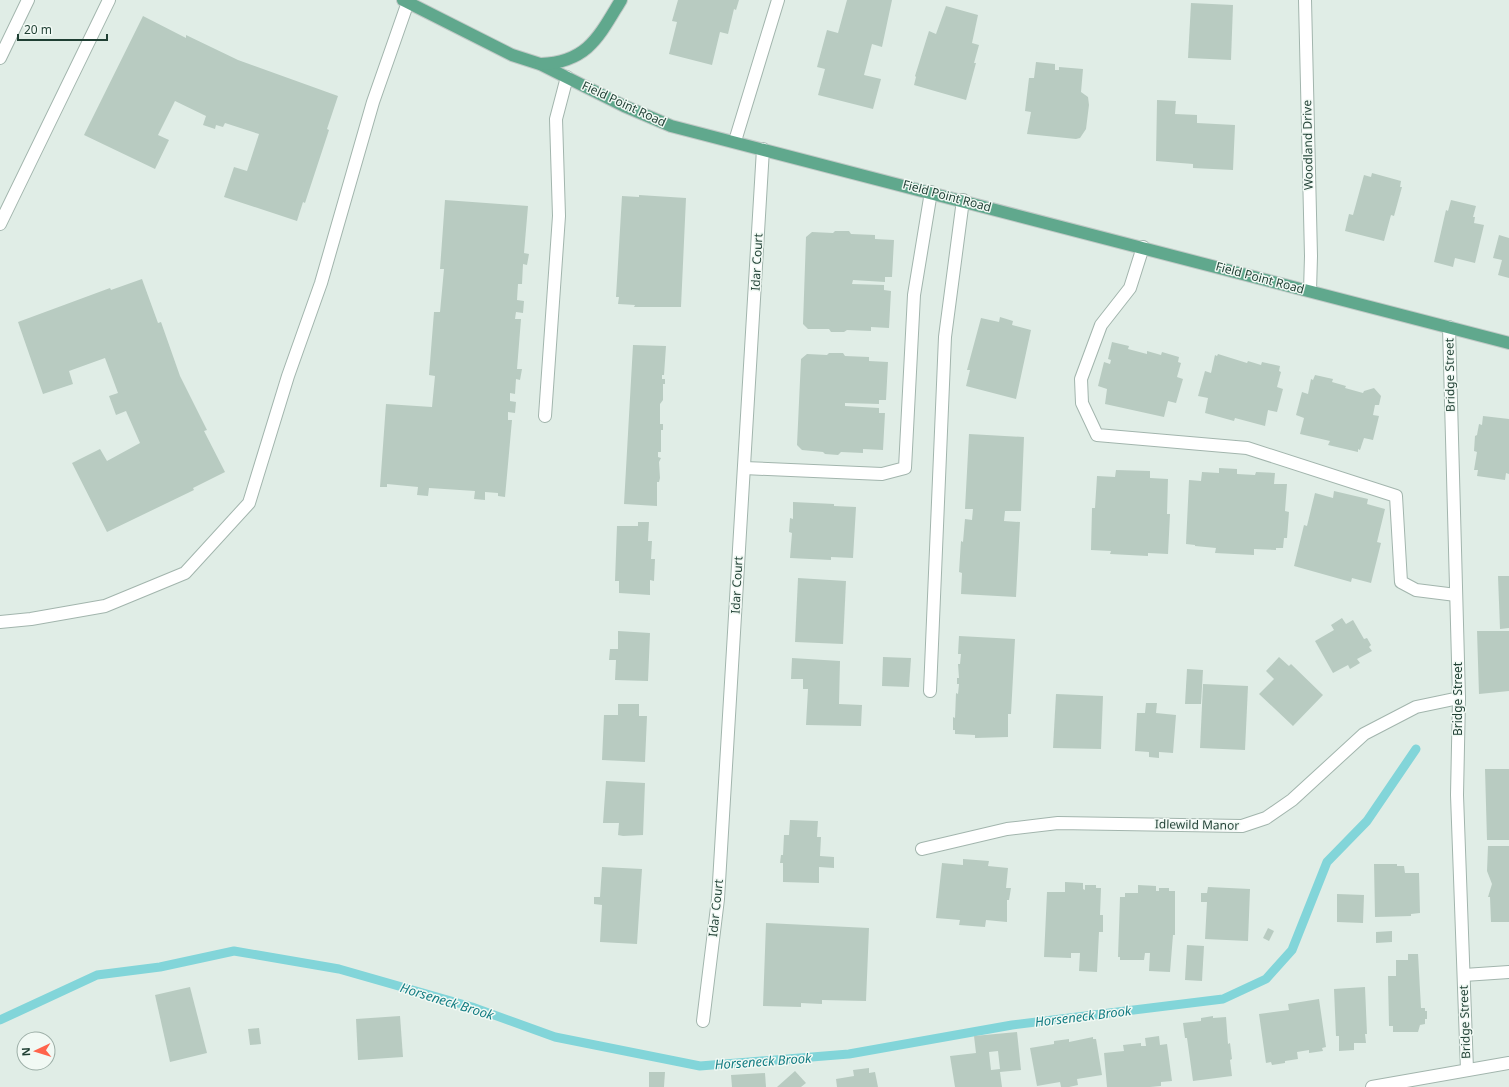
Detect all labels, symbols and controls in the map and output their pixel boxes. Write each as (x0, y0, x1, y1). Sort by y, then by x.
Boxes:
scale bar (18, 16, 107, 42)
text: 20 m (24, 21, 52, 38)
street label: Field Point Road (579, 77, 669, 130)
street label: Woodland Drive (1298, 100, 1317, 190)
street label: Field Point Road (901, 176, 993, 216)
street label: Idar Court (746, 232, 767, 291)
street label: Field Point Road (1214, 258, 1306, 298)
street label: Bridge Street (1440, 337, 1459, 412)
street label: Idar Court (726, 555, 747, 614)
street label: Bridge Street (1449, 661, 1466, 736)
street label: Idlewild Manor (1155, 815, 1239, 834)
street label: Idar Court (704, 878, 727, 938)
water label: Horseneck Brook (398, 978, 497, 1024)
street label: Bridge Street (1455, 984, 1474, 1059)
water label: Horseneck Brook (1034, 1001, 1133, 1031)
north arrow (16, 1031, 56, 1071)
text: N (18, 1047, 33, 1057)
water label: Horseneck Brook (714, 1049, 813, 1073)

